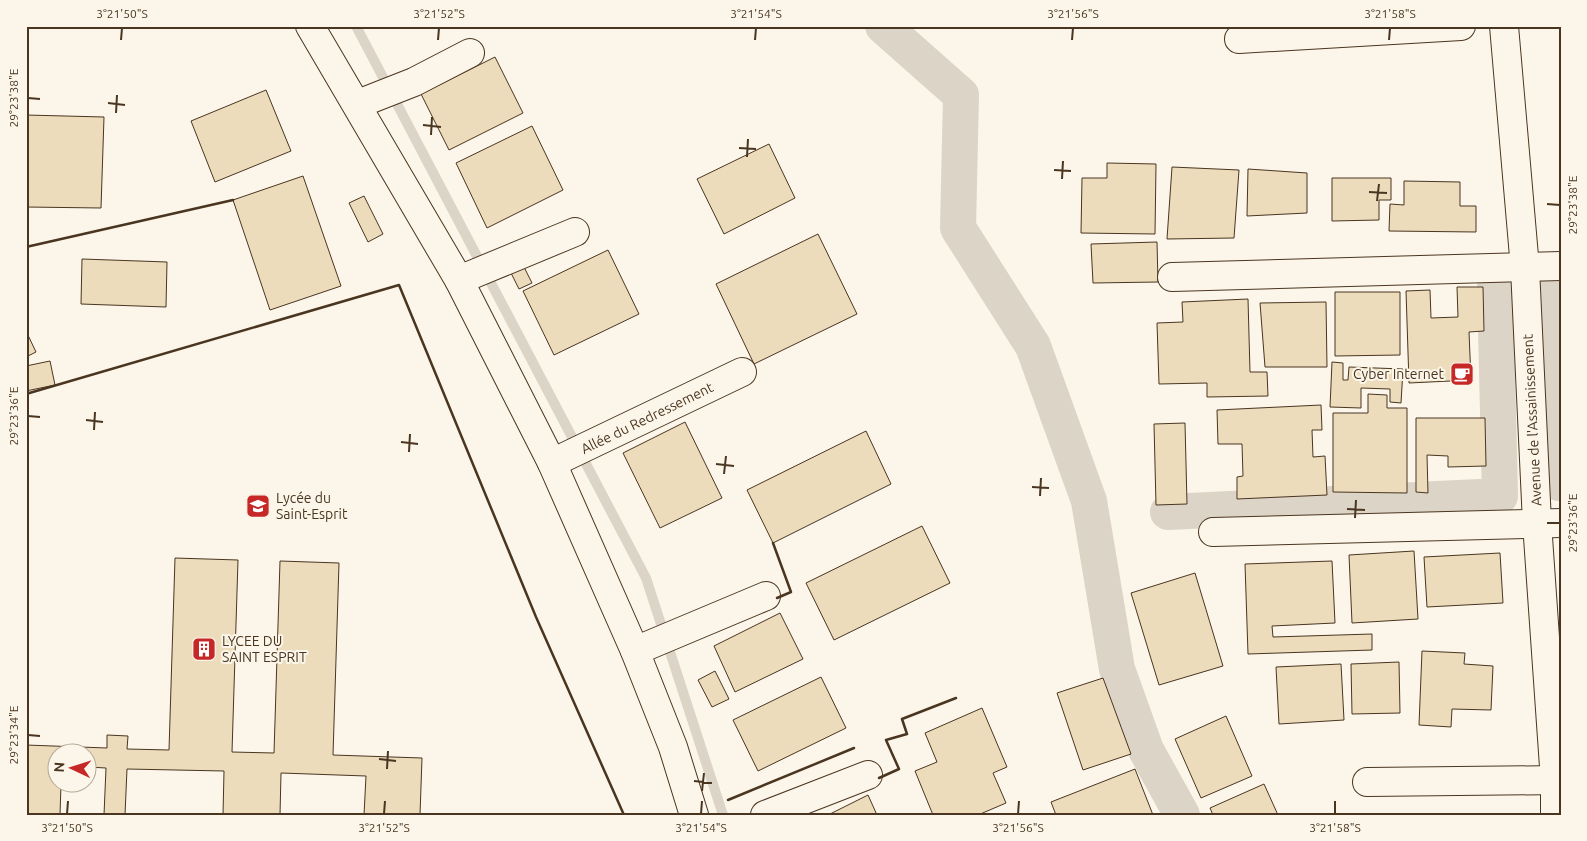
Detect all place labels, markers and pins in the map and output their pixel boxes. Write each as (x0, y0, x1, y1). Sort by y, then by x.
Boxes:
cafe icon: Cyber Internet (1449, 361, 1475, 387)
place label: Cyber Internet (1353, 366, 1444, 382)
place label: Lycée du Saint-Esprit (276, 490, 348, 522)
school or university icon: Lycée du Saint-Esprit (245, 493, 271, 519)
place label: LYCEE DU SAINT ESPRIT (222, 633, 307, 665)
building icon: LYCEE DU SAINT ESPRIT (191, 636, 217, 662)

